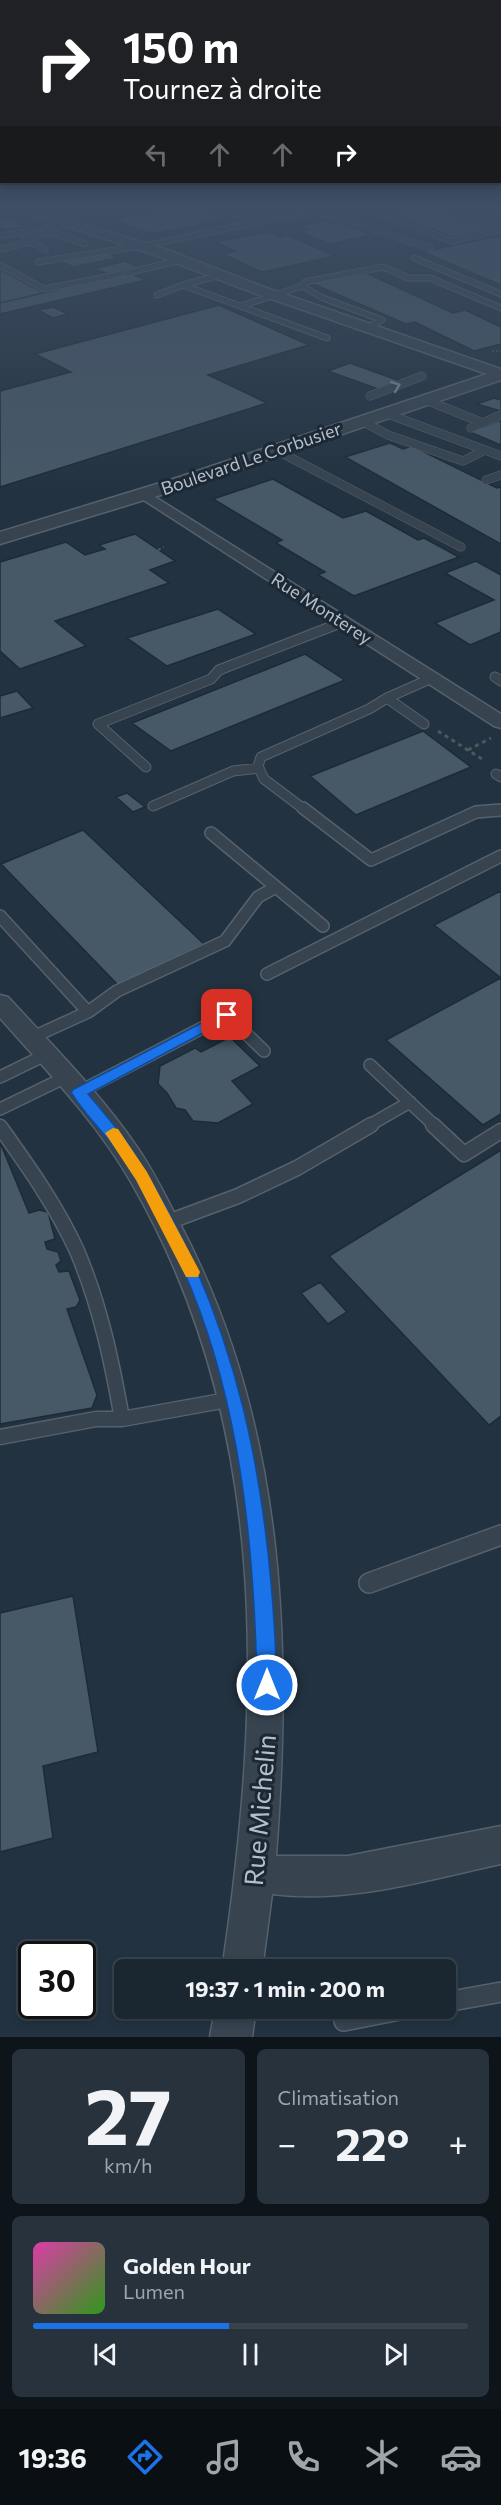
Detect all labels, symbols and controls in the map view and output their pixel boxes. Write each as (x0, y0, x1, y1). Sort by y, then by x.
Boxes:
text: 150 m (123, 20, 239, 72)
icon: right (24, 24, 102, 102)
text: Tournez à droite (123, 72, 322, 105)
icon: left (140, 138, 173, 171)
icon: ahead (203, 138, 236, 171)
icon: ahead (266, 138, 299, 171)
icon: right (329, 138, 362, 171)
one-way arrow (390, 381, 401, 393)
street label: Boulevard Le Corbusier (158, 417, 344, 499)
street label: Rue Monterey (268, 567, 376, 649)
pin (201, 989, 252, 1040)
icon: arrive (210, 998, 243, 1031)
position arrow (235, 1653, 299, 1717)
street label: Rue Michelin (237, 1733, 281, 1887)
speed limit sign: 30 (18, 1941, 96, 2019)
text: 19:37 · 1 min · 200 m (185, 1975, 385, 2002)
text: 27 (85, 2066, 172, 2161)
text: Climatisation (278, 2085, 399, 2109)
text: 22° (335, 2115, 409, 2170)
text: − (278, 2122, 296, 2163)
text: + (449, 2122, 468, 2163)
text: km/h (104, 2153, 153, 2177)
text: Golden Hour (123, 2252, 251, 2279)
text: Lumen (123, 2279, 185, 2303)
icon: previous (89, 2338, 122, 2371)
icon: pause (234, 2338, 267, 2371)
icon: next (379, 2338, 412, 2371)
icon: directions (124, 2436, 166, 2478)
icon: music (203, 2436, 245, 2478)
icon: phone (282, 2436, 324, 2478)
icon: climate (361, 2436, 403, 2478)
icon: car (440, 2436, 482, 2478)
text: 19:36 (19, 2441, 87, 2474)

